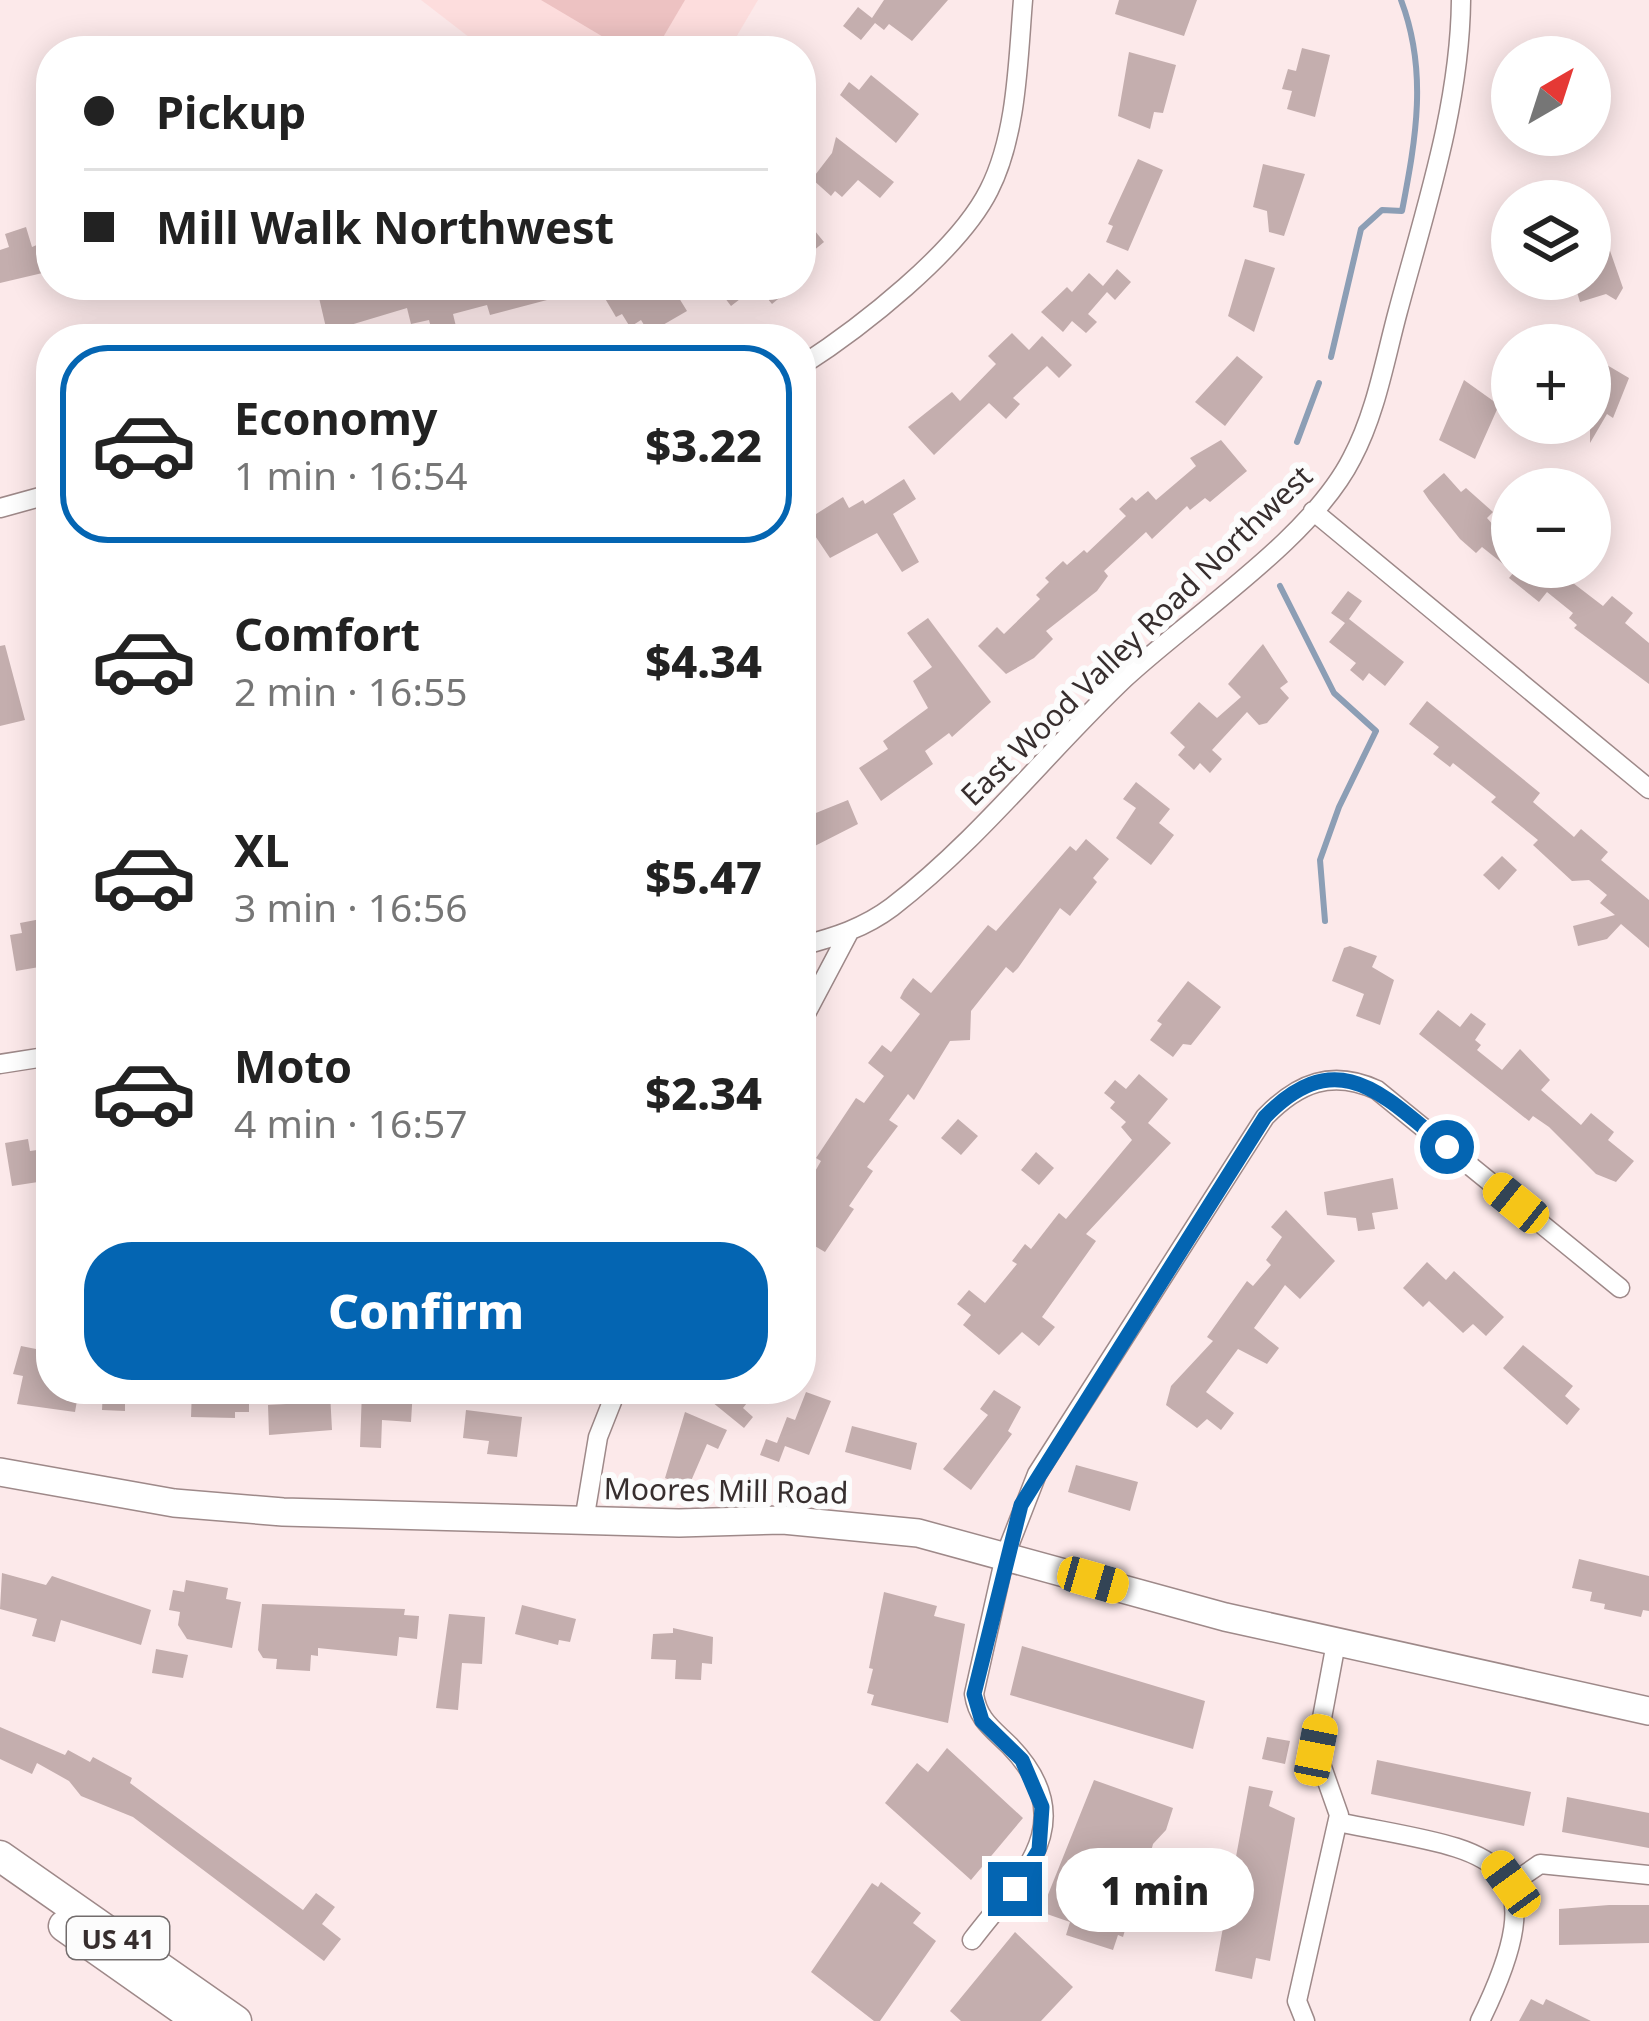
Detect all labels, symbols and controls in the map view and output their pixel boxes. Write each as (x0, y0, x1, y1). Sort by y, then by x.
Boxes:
north arrow (1491, 36, 1611, 156)
map controls (1491, 36, 1611, 588)
text: Pickup (156, 81, 306, 142)
button: layers (1491, 180, 1611, 300)
text: Mill Walk Northwest (156, 196, 614, 257)
button: + (1491, 324, 1611, 444)
text: Economy (234, 387, 438, 448)
icon: car (90, 390, 198, 498)
text: $3.22 (645, 414, 762, 475)
text: 1 min · 16:54 (234, 448, 468, 501)
street label: East Wood Valley Road Northwest (951, 456, 1321, 814)
button: − (1491, 468, 1611, 588)
text: Comfort (234, 603, 420, 664)
icon: car (90, 606, 198, 714)
text: $4.34 (645, 630, 762, 691)
text: 2 min · 16:55 (234, 664, 468, 717)
text: XL (234, 819, 289, 880)
icon: car (90, 822, 198, 930)
text: $5.47 (645, 846, 762, 907)
text: 3 min · 16:56 (234, 880, 468, 933)
text: Moto (234, 1035, 352, 1096)
icon: car (90, 1038, 198, 1146)
text: $2.34 (645, 1062, 762, 1123)
text: 4 min · 16:57 (234, 1096, 468, 1149)
route start (1420, 1120, 1474, 1174)
car (1477, 1166, 1555, 1240)
button: Confirm (84, 1242, 768, 1380)
street label: Moores Mill Road (603, 1467, 849, 1513)
car (1053, 1553, 1133, 1607)
car (1291, 1711, 1341, 1789)
car (1475, 1844, 1547, 1924)
callout: 1 min (1057, 1847, 1255, 1931)
route end (988, 1862, 1042, 1916)
text: 1 min (1101, 1863, 1209, 1916)
road number: US 41 (67, 1917, 169, 1959)

